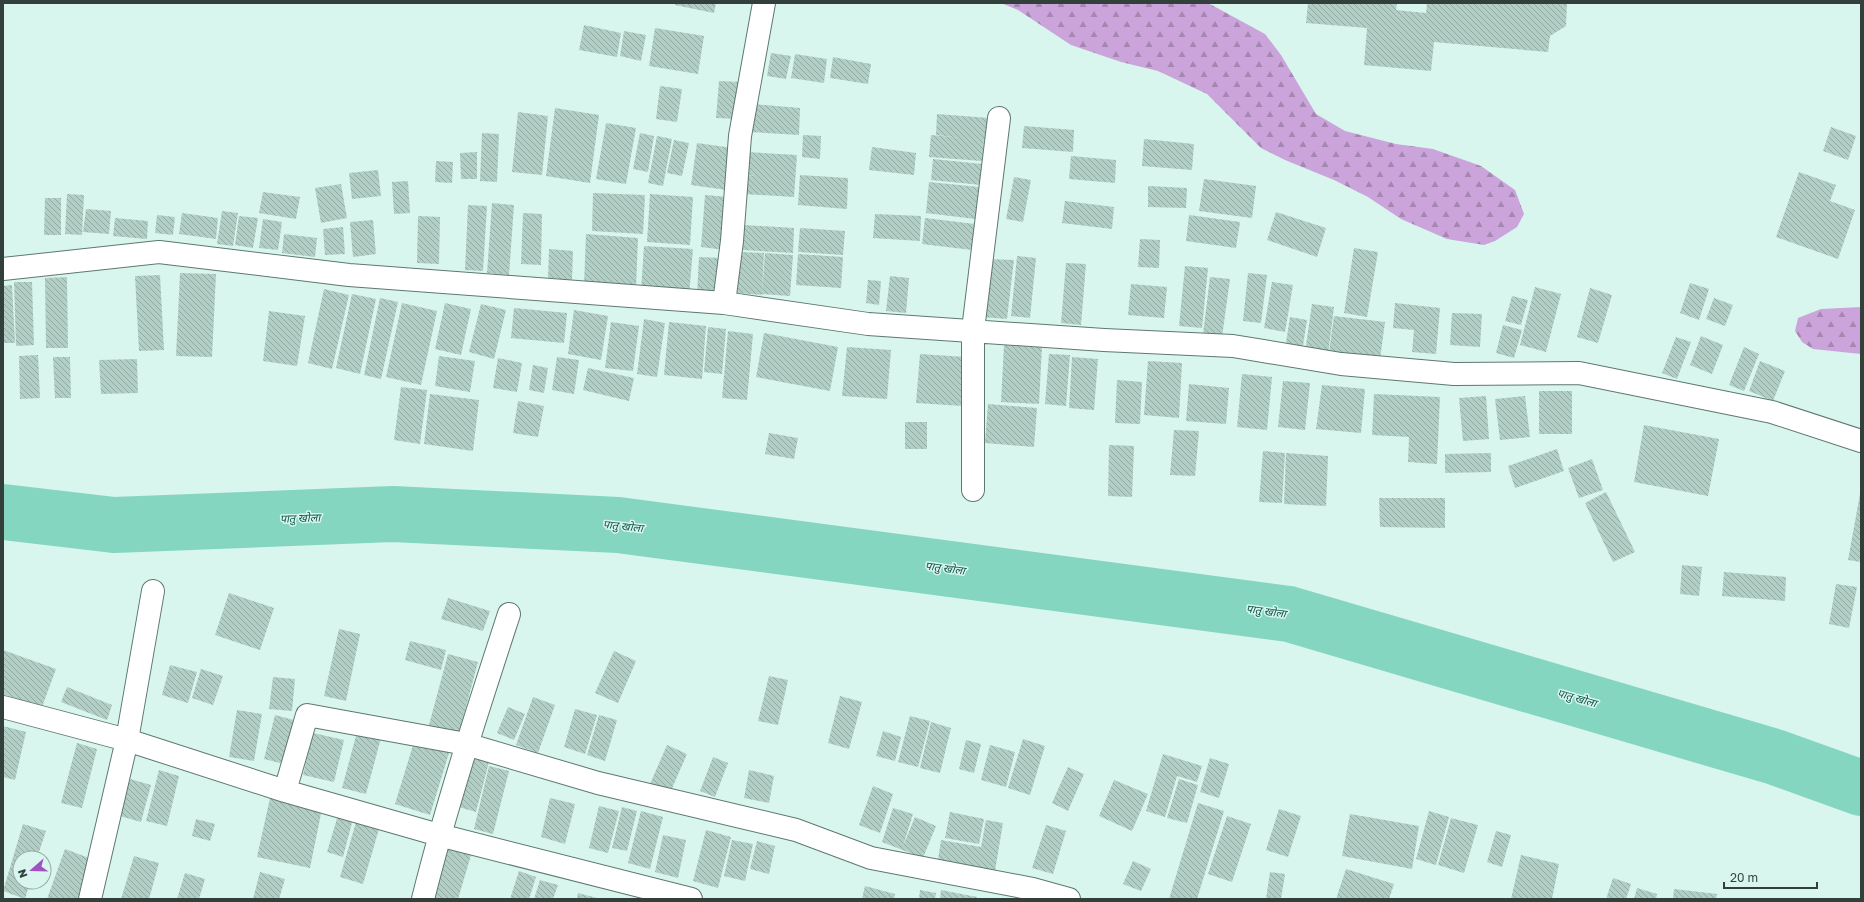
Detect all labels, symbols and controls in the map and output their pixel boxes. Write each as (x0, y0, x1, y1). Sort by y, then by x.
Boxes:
water label: पातु खोला (280, 510, 323, 526)
water label: पातु खोला (602, 517, 646, 535)
water label: पातु खोला (924, 558, 968, 578)
water label: पातु खोला (1245, 601, 1289, 621)
water label: पातु खोला (1556, 686, 1600, 711)
north arrow (12, 850, 52, 890)
scale bar (1724, 864, 1817, 890)
text: N (15, 867, 30, 880)
text: 20 m (1730, 870, 1758, 885)

